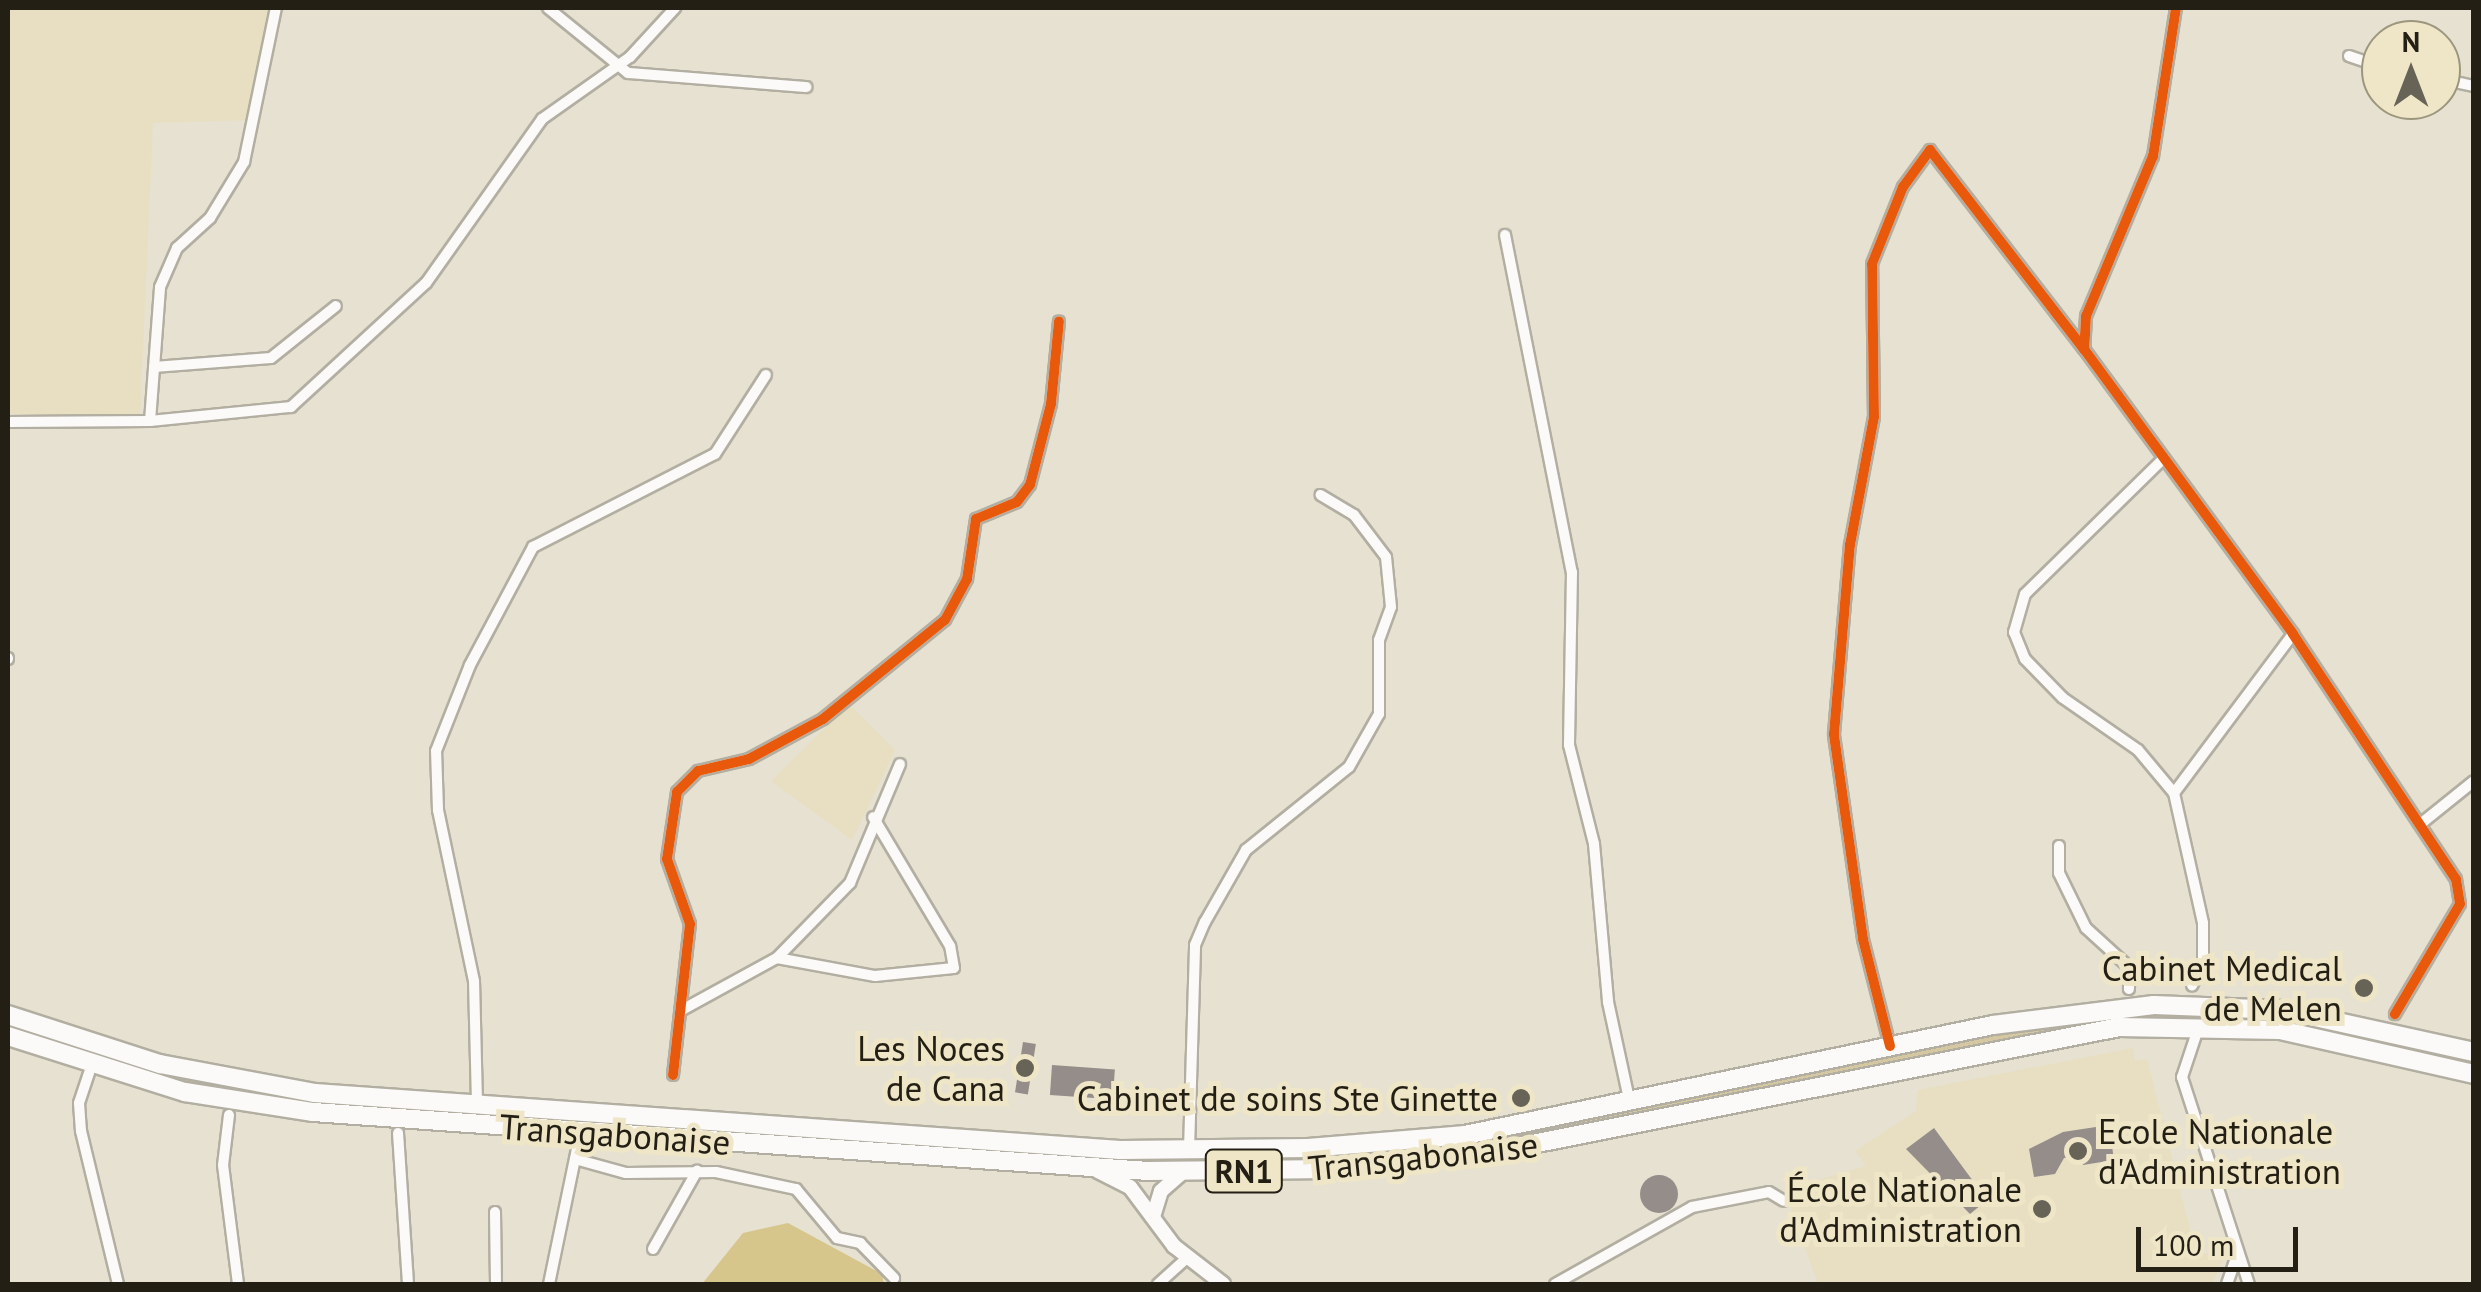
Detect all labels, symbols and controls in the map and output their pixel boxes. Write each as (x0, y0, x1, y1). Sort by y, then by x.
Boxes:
north arrow (2361, 20, 2461, 120)
text: N (2402, 23, 2420, 60)
place label: Cabinet Medical de Melen (2102, 947, 2342, 1029)
marker: Cabinet Medical de Melen (2351, 975, 2377, 1001)
place label: Les Noces de Cana (857, 1027, 1005, 1109)
marker: Les Noces de Cana (1014, 1057, 1036, 1079)
place label: Cabinet de soins Ste Ginette (1077, 1077, 1498, 1119)
marker: Cabinet de soins Ste Ginette (1508, 1085, 1534, 1111)
street label: Transgabonaise (498, 1105, 732, 1163)
place label: Ecole Nationale d'Administration (2098, 1110, 2341, 1192)
street label: Transgabonaise (1306, 1123, 1540, 1189)
marker: Ecole Nationale d'Administration (2067, 1140, 2089, 1162)
road number: RN1 (1204, 1144, 1284, 1198)
place label: École Nationale d'Administration (1779, 1168, 2022, 1250)
marker: École Nationale d'Administration (2031, 1198, 2053, 1220)
scale bar (2141, 1207, 2304, 1269)
text: 100 m (2153, 1225, 2234, 1264)

